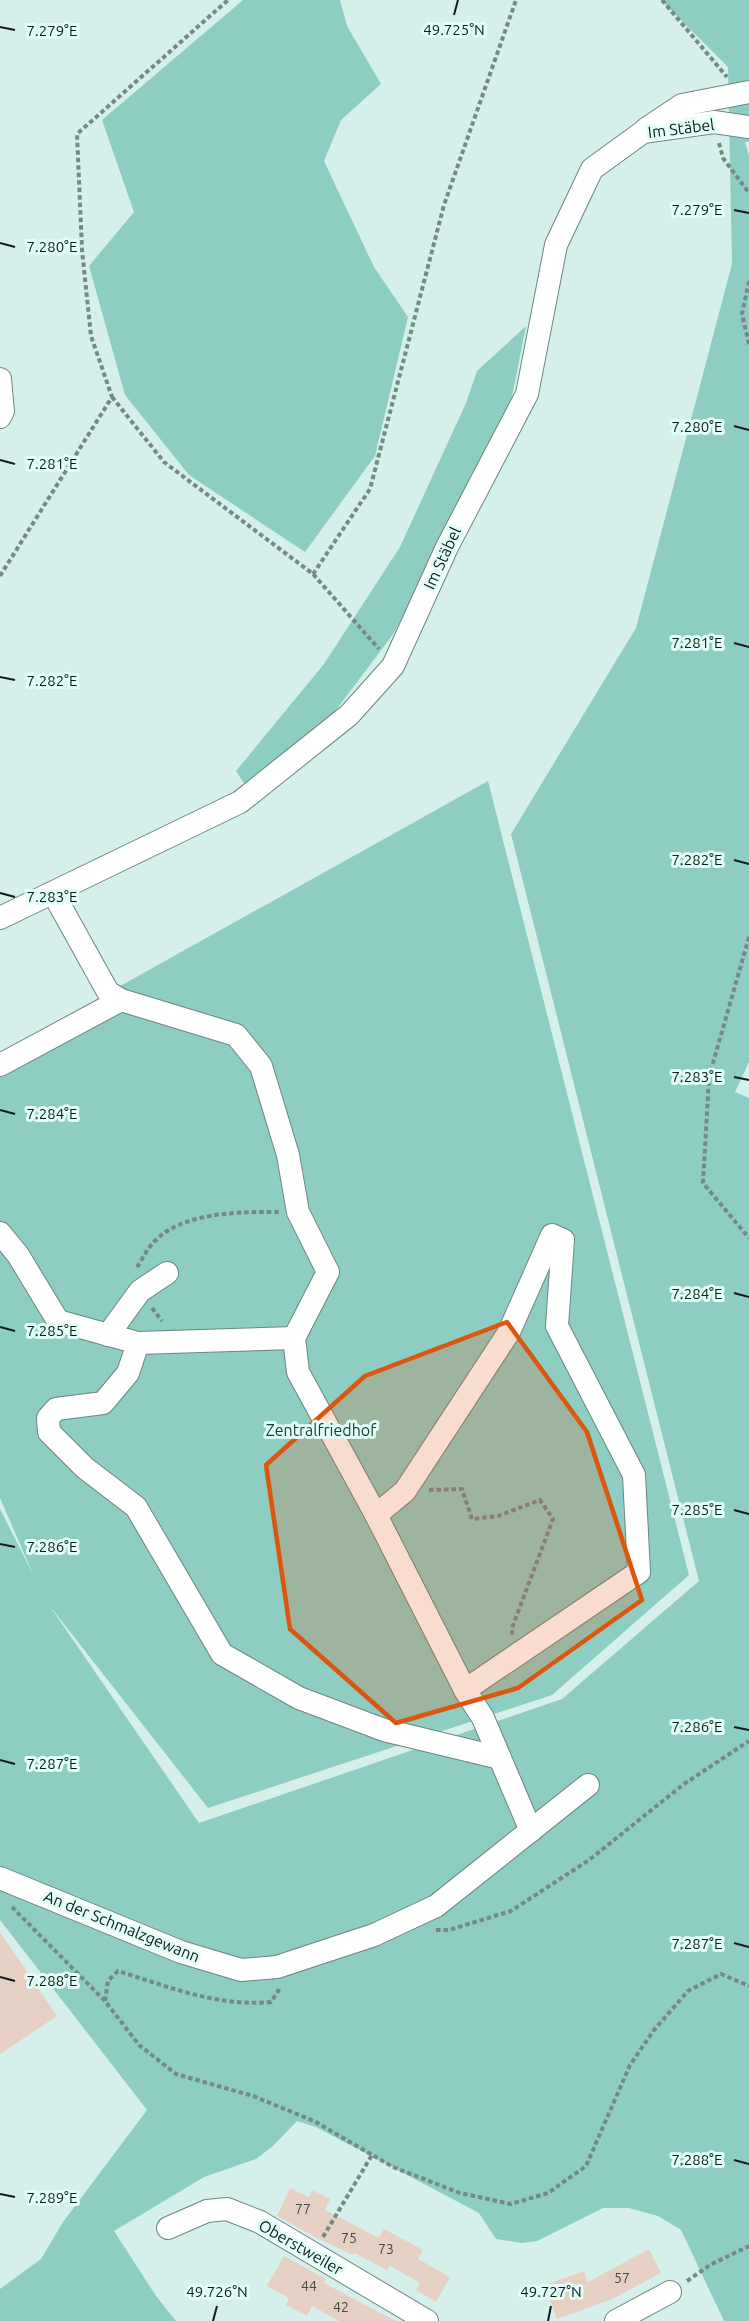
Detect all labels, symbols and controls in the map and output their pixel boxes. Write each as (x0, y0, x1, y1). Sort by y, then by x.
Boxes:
text: 49.725°N (423, 21, 485, 38)
text: 7.279°E (27, 22, 77, 39)
street label: Im Stäbel (647, 115, 715, 141)
text: 7.279°E (672, 201, 722, 218)
text: 7.280°E (27, 238, 77, 255)
text: 7.280°E (672, 418, 722, 435)
text: 7.281°E (27, 455, 77, 472)
street label: Im Stäbel (420, 524, 464, 592)
text: 7.281°E (672, 634, 722, 651)
text: 7.282°E (27, 672, 77, 689)
text: 7.282°E (672, 851, 722, 868)
text: 7.283°E (27, 888, 77, 905)
text: 7.283°E (672, 1068, 722, 1085)
text: 7.284°E (27, 1105, 77, 1122)
text: 7.284°E (672, 1285, 722, 1302)
text: 7.285°E (27, 1322, 77, 1339)
park label: Zentralfriedhof (266, 1421, 377, 1439)
text: 7.285°E (672, 1501, 722, 1518)
text: 7.286°E (27, 1538, 77, 1555)
text: 7.286°E (672, 1718, 722, 1735)
text: 7.287°E (27, 1755, 77, 1772)
street label: An der Schmalzgewann (41, 1886, 203, 1966)
text: 7.287°E (672, 1935, 722, 1952)
text: 7.288°E (27, 1972, 77, 1989)
text: 7.288°E (672, 2151, 722, 2168)
text: 7.289°E (27, 2189, 77, 2206)
house number: 77 (295, 2201, 311, 2217)
street label: Oberstweiler (256, 2216, 346, 2278)
house number: 75 (341, 2230, 357, 2246)
house number: 73 (378, 2241, 394, 2257)
house number: 57 (614, 2270, 630, 2286)
house number: 44 (301, 2278, 317, 2294)
text: 49.726°N (186, 2283, 248, 2300)
text: 49.727°N (520, 2283, 582, 2300)
house number: 42 (333, 2299, 349, 2315)

